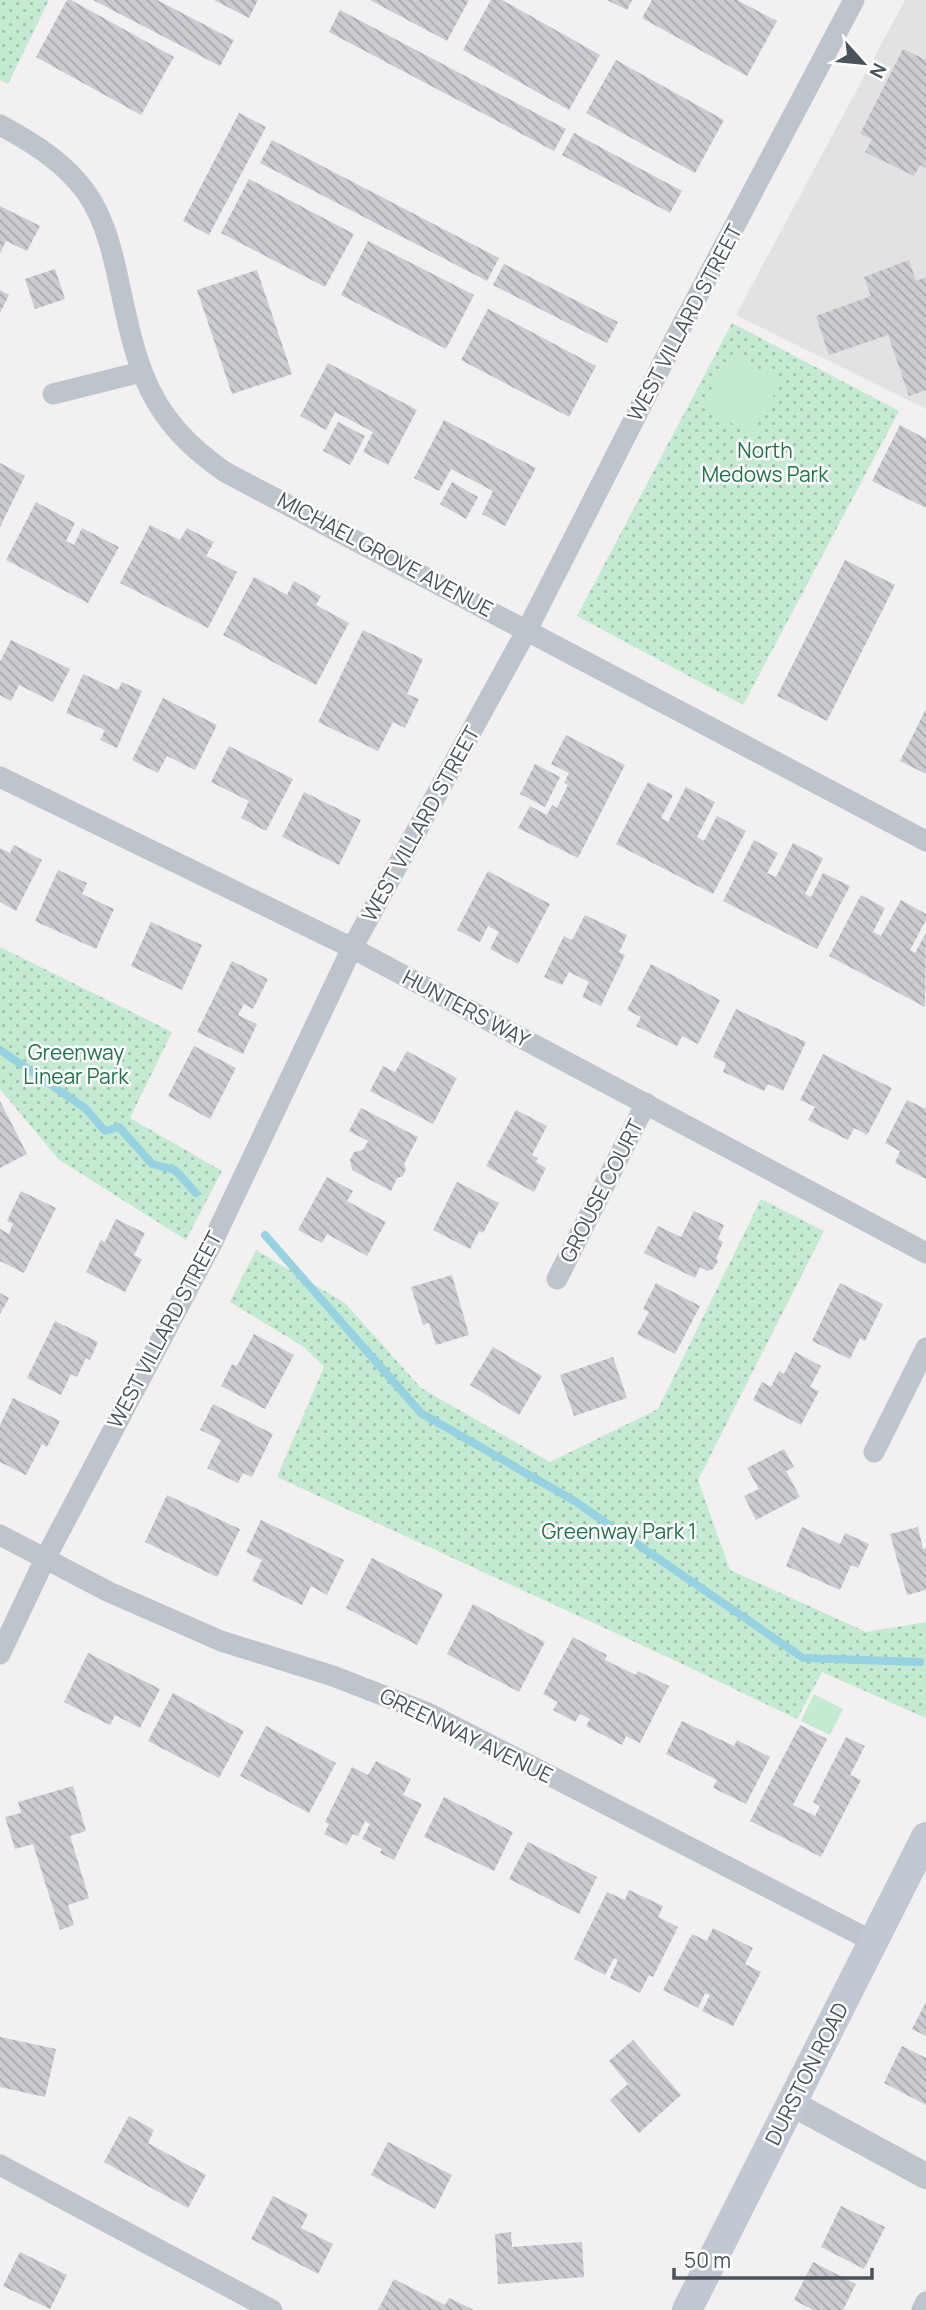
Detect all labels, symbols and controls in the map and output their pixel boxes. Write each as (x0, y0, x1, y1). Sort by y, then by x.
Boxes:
north arrow (828, 28, 898, 98)
text: N (863, 59, 893, 83)
street label: WEST VILLARD STREET (620, 219, 748, 426)
park label: North Medows Park (701, 436, 829, 488)
street label: MICHAEL GROVE AVENUE (273, 485, 498, 623)
street label: WEST VILLARD STREET (355, 720, 486, 926)
street label: HUNTERS WAY (398, 963, 535, 1054)
park label: Greenway Linear Park (23, 1038, 129, 1090)
street label: GROUSE COURT (553, 1114, 649, 1267)
street label: WEST VILLARD STREET (100, 1226, 228, 1433)
park label: Greenway Park 1 (542, 1517, 696, 1545)
street label: GREENWAY AVENUE (375, 1681, 558, 1789)
street label: DURSTON ROAD (758, 1997, 854, 2150)
scale bar (674, 2236, 872, 2280)
text: 50 m (684, 2246, 731, 2274)

